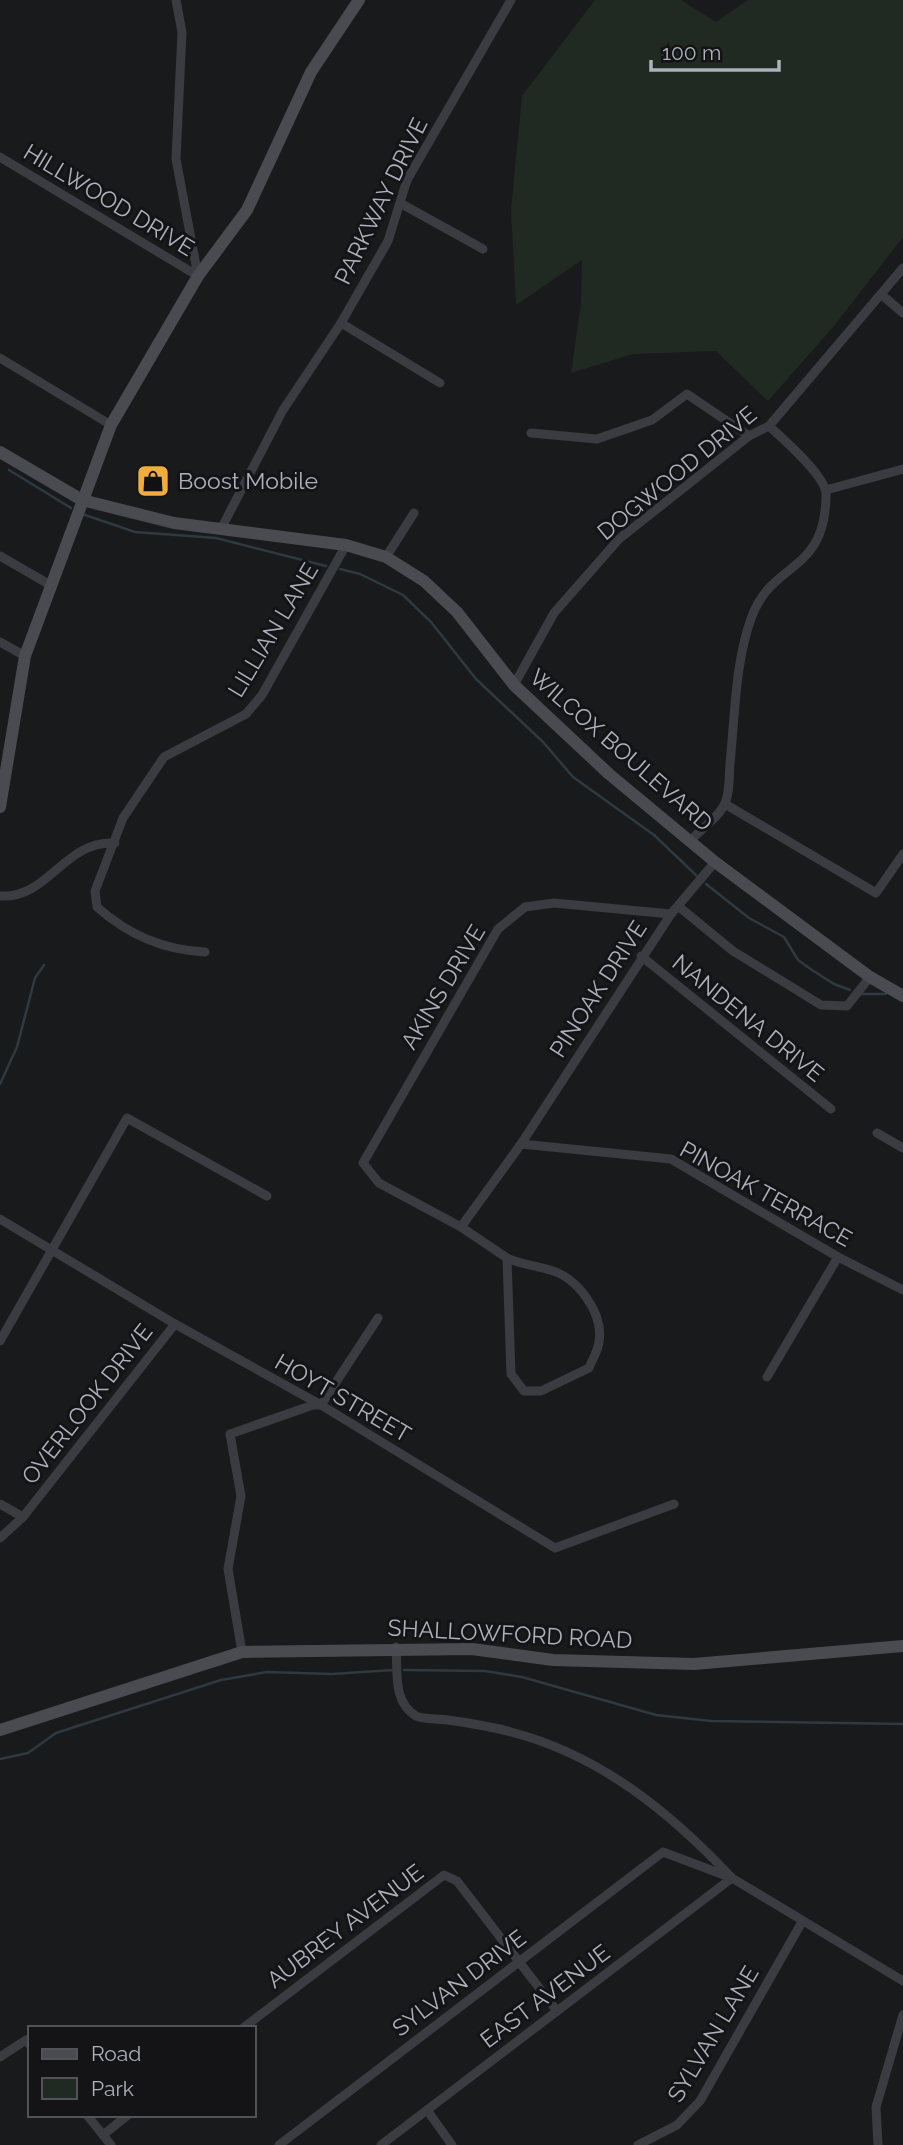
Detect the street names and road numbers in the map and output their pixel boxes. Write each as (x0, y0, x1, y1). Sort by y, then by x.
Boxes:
street label: PARKWAY DRIVE (329, 113, 433, 288)
street label: HILLWOOD DRIVE (19, 138, 199, 261)
street label: DOGWOOD DRIVE (592, 400, 762, 545)
street label: LILLIAN LANE (222, 558, 323, 702)
street label: WILCOX BOULEVARD (524, 663, 718, 836)
street label: PINOAK DRIVE (543, 915, 652, 1062)
street label: AKINS DRIVE (395, 920, 490, 1054)
street label: NANDENA DRIVE (667, 948, 829, 1087)
street label: PINOAK TERRACE (676, 1135, 857, 1252)
street label: OVERLOOK DRIVE (16, 1318, 158, 1489)
street label: HOYT STREET (271, 1348, 416, 1447)
street label: SHALLOWFORD ROAD (387, 1614, 633, 1653)
street label: AUBREY AVENUE (261, 1858, 428, 1993)
street label: SYLVAN DRIVE (387, 1924, 531, 2041)
street label: EAST AVENUE (475, 1938, 615, 2053)
street label: SYLVAN LANE (661, 1961, 764, 2107)

